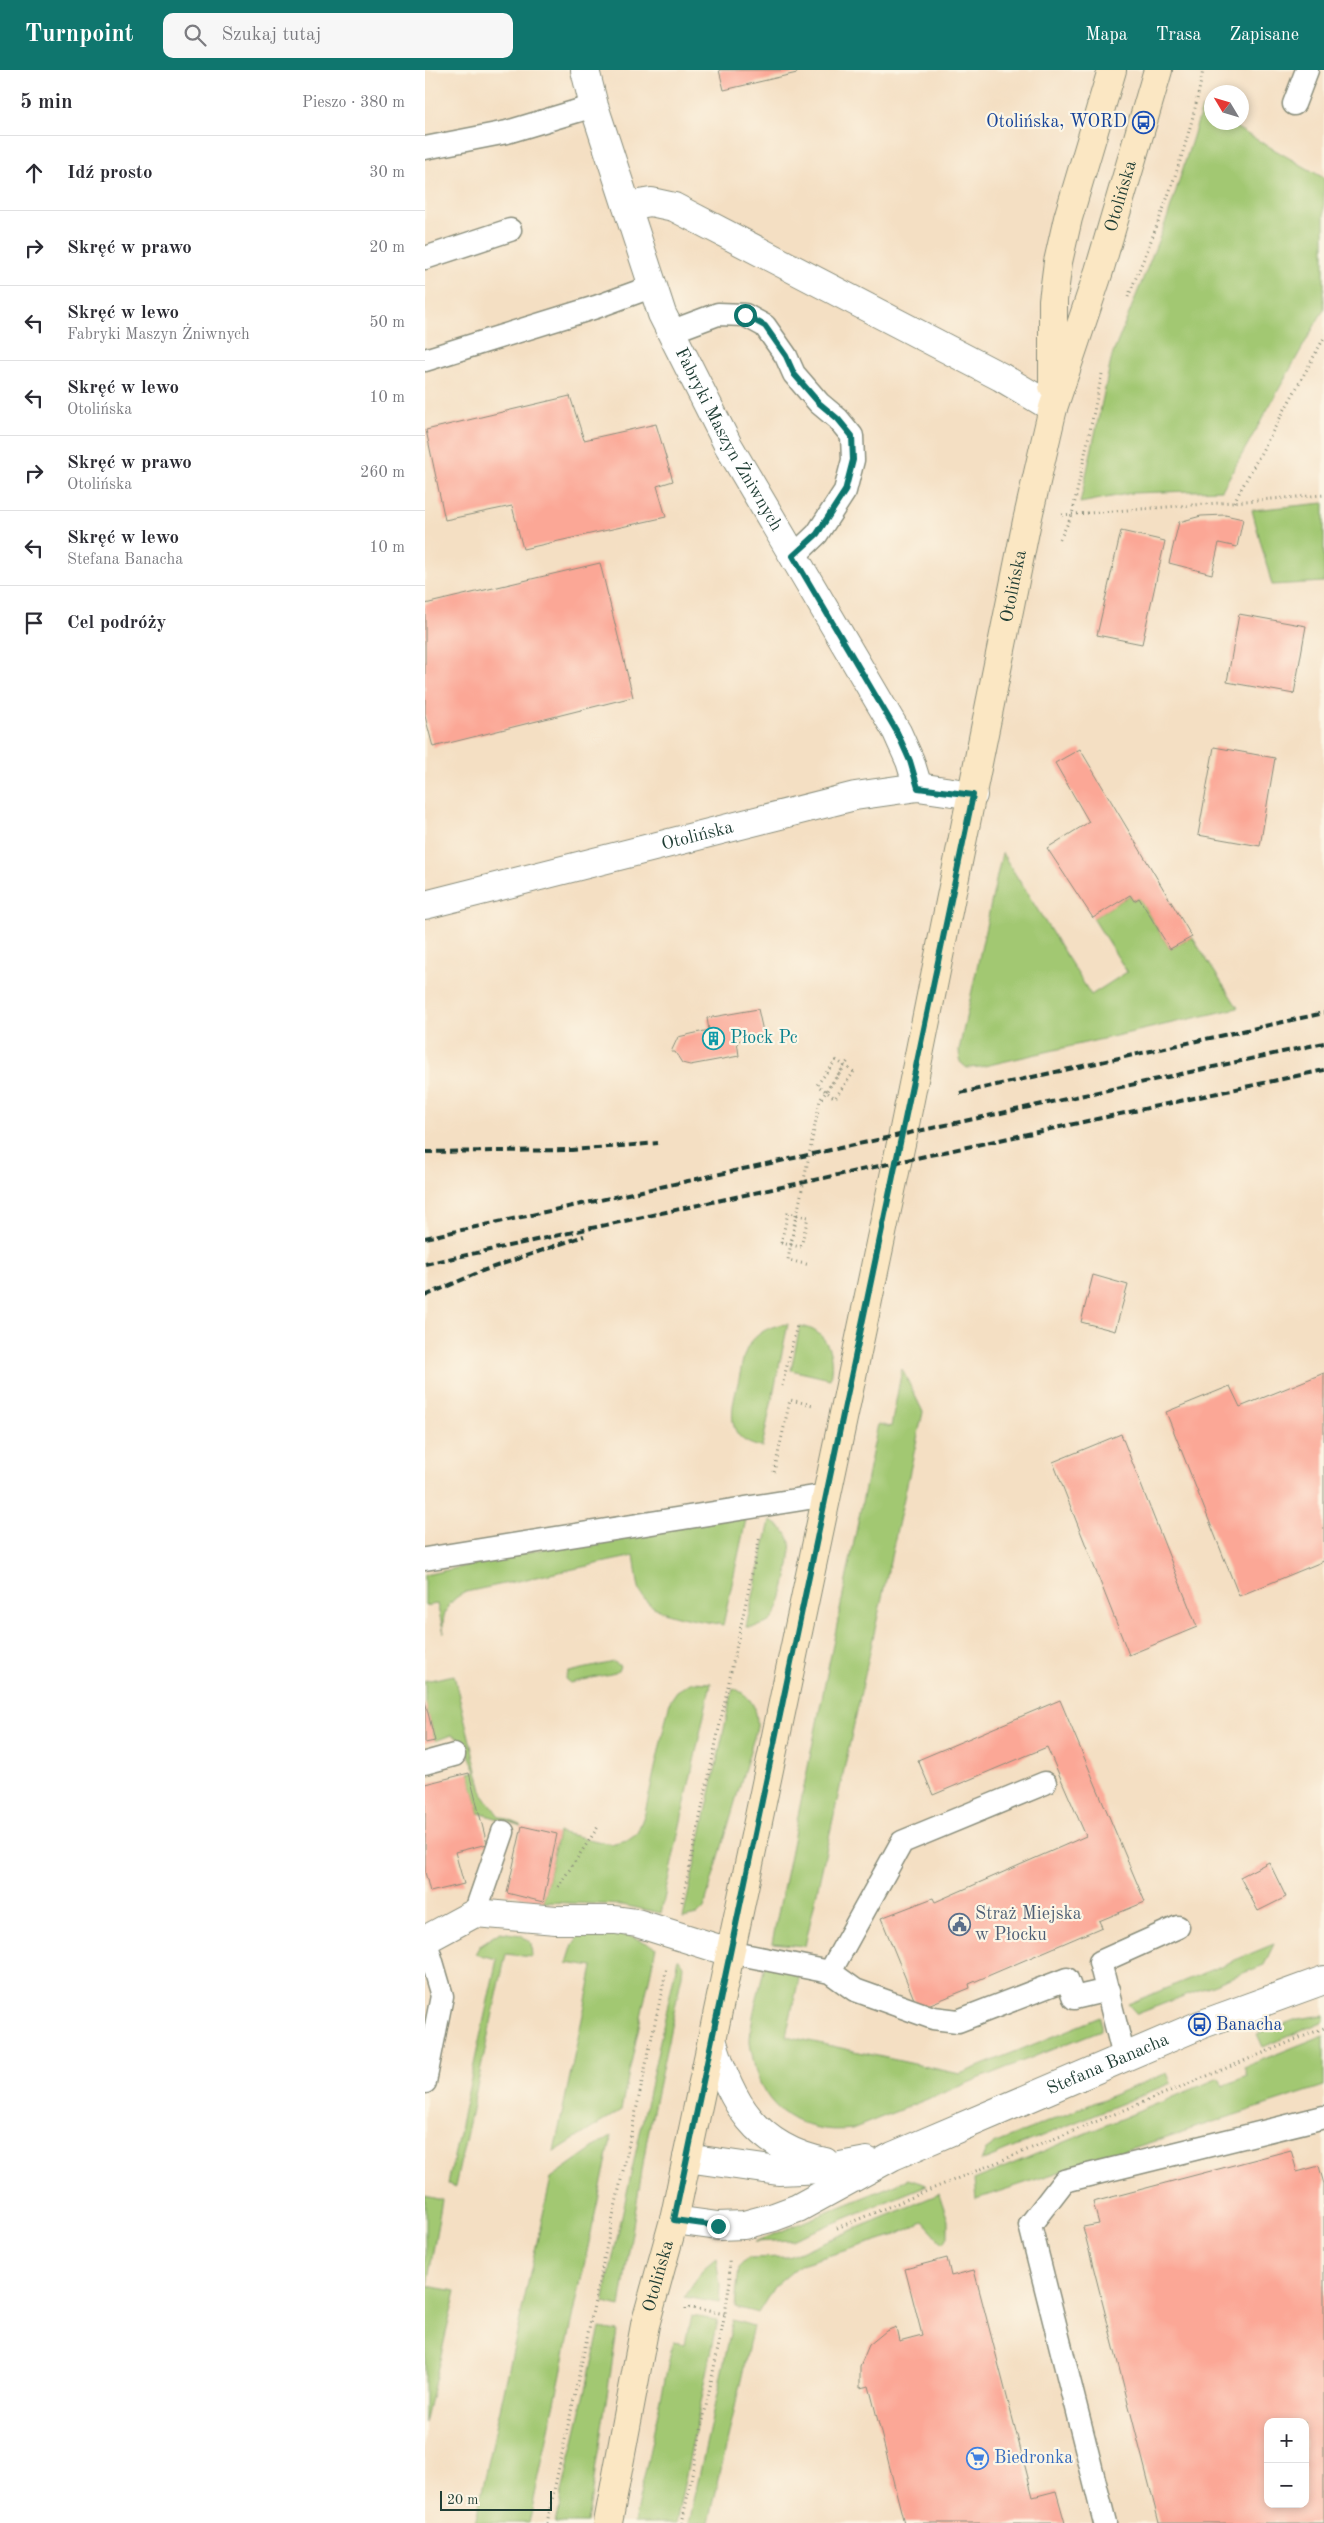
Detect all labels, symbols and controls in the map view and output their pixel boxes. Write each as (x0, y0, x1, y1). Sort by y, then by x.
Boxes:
search box (163, 13, 513, 58)
icon: search (181, 21, 209, 49)
text: Turnpoint (25, 23, 133, 47)
text: Szukaj tutaj (221, 26, 321, 45)
text: Mapa (1085, 26, 1128, 44)
text: Trasa (1156, 26, 1201, 44)
text: Zapisane (1229, 26, 1299, 44)
north arrow (1204, 85, 1249, 130)
text: 5 min (20, 92, 73, 113)
text: Pieszo · 380 m (302, 95, 405, 111)
bus stop icon: Otolińska, WORD (1131, 110, 1155, 134)
place label: Otolińska, WORD (986, 113, 1127, 131)
street label: Otolińska (1102, 158, 1140, 234)
icon: ahead (20, 159, 48, 187)
text: Idź prosto (67, 164, 152, 183)
text: 30 m (369, 165, 405, 181)
icon: right (20, 234, 48, 262)
text: Skręć w prawo (67, 239, 192, 258)
text: 20 m (369, 240, 405, 256)
text: Skręć w lewo (67, 304, 179, 323)
route start (734, 304, 757, 327)
icon: left (20, 309, 48, 337)
text: 50 m (369, 315, 405, 331)
text: Fabryki Maszyn Żniwnych (67, 327, 250, 343)
street label: Fabryki Maszyn Żniwnych (672, 345, 786, 534)
text: Skręć w lewo (67, 379, 179, 398)
icon: left (20, 384, 48, 412)
text: 10 m (369, 390, 405, 406)
text: Otolińska (67, 402, 132, 418)
text: Skręć w prawo (67, 454, 192, 473)
icon: right (20, 459, 48, 487)
text: 260 m (360, 465, 405, 481)
text: Otolińska (67, 477, 132, 493)
text: Skręć w lewo (67, 529, 179, 548)
icon: left (20, 534, 48, 562)
text: 10 m (369, 540, 405, 556)
street label: Otolińska (998, 548, 1030, 624)
text: Stefana Banacha (67, 552, 183, 568)
icon: arrive (20, 609, 48, 637)
text: Cel podróży (67, 614, 166, 633)
street label: Otolińska (660, 818, 735, 854)
building icon: Płock Pc (702, 1026, 726, 1050)
place label: Płock Pc (730, 1029, 798, 1047)
place label: Straż Miejska w Płocku (975, 1905, 1082, 1944)
public building icon: Straż Miejska w Płocku (947, 1912, 971, 1936)
bus stop icon: Banacha (1188, 2013, 1212, 2037)
place label: Banacha (1216, 2016, 1283, 2034)
street label: Stefana Banacha (1044, 2030, 1172, 2098)
route end (707, 2215, 730, 2238)
street label: Otolińska (640, 2238, 677, 2314)
map controls (1264, 2418, 1309, 2508)
button: + (1264, 2418, 1309, 2463)
supermarket icon: Biedronka (966, 2446, 990, 2470)
place label: Biedronka (994, 2449, 1073, 2467)
button: − (1264, 2463, 1309, 2508)
scale bar (440, 2488, 553, 2511)
text: 20 m (447, 2493, 478, 2507)

